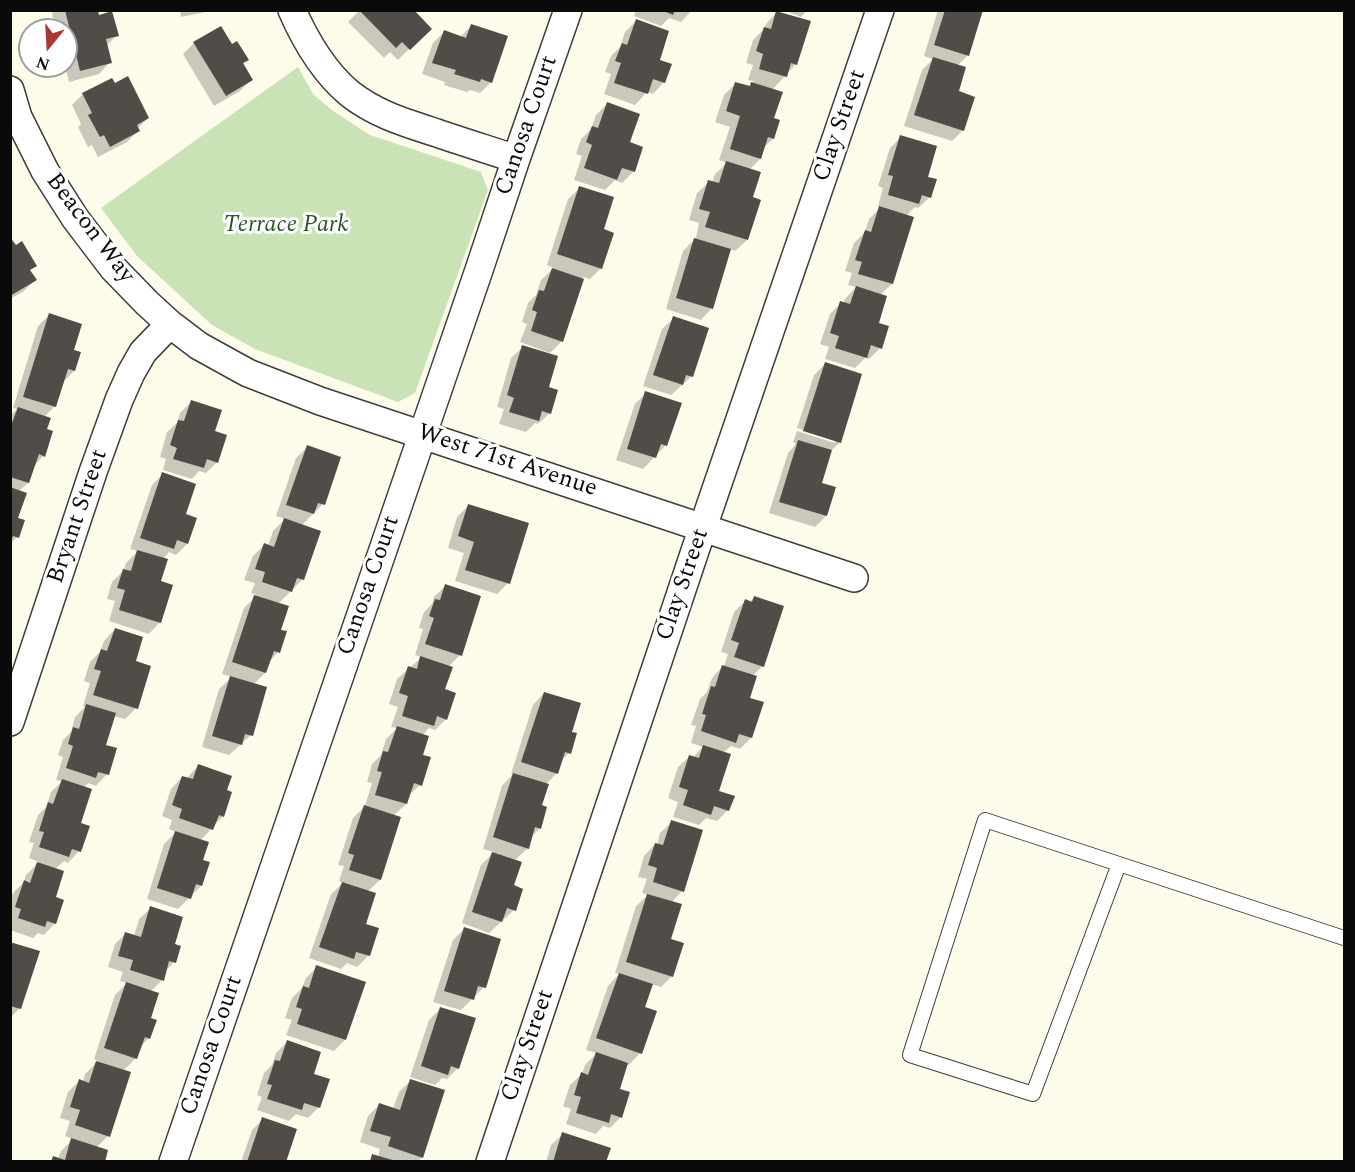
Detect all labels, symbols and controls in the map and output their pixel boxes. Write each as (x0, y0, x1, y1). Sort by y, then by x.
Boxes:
north arrow (18, 18, 78, 78)
text: N (33, 50, 53, 77)
street label: Canosa Court (491, 52, 565, 200)
street label: Clay Street (808, 66, 874, 186)
street label: Beacon Way (38, 168, 140, 290)
park label: Terrace Park (224, 212, 348, 240)
street label: West 71st Avenue (414, 419, 600, 505)
street label: Bryant Street (43, 446, 115, 588)
street label: Canosa Court (333, 512, 407, 660)
street label: Clay Street (651, 525, 717, 645)
street label: Canosa Court (176, 972, 250, 1120)
street label: Clay Street (496, 986, 562, 1106)

